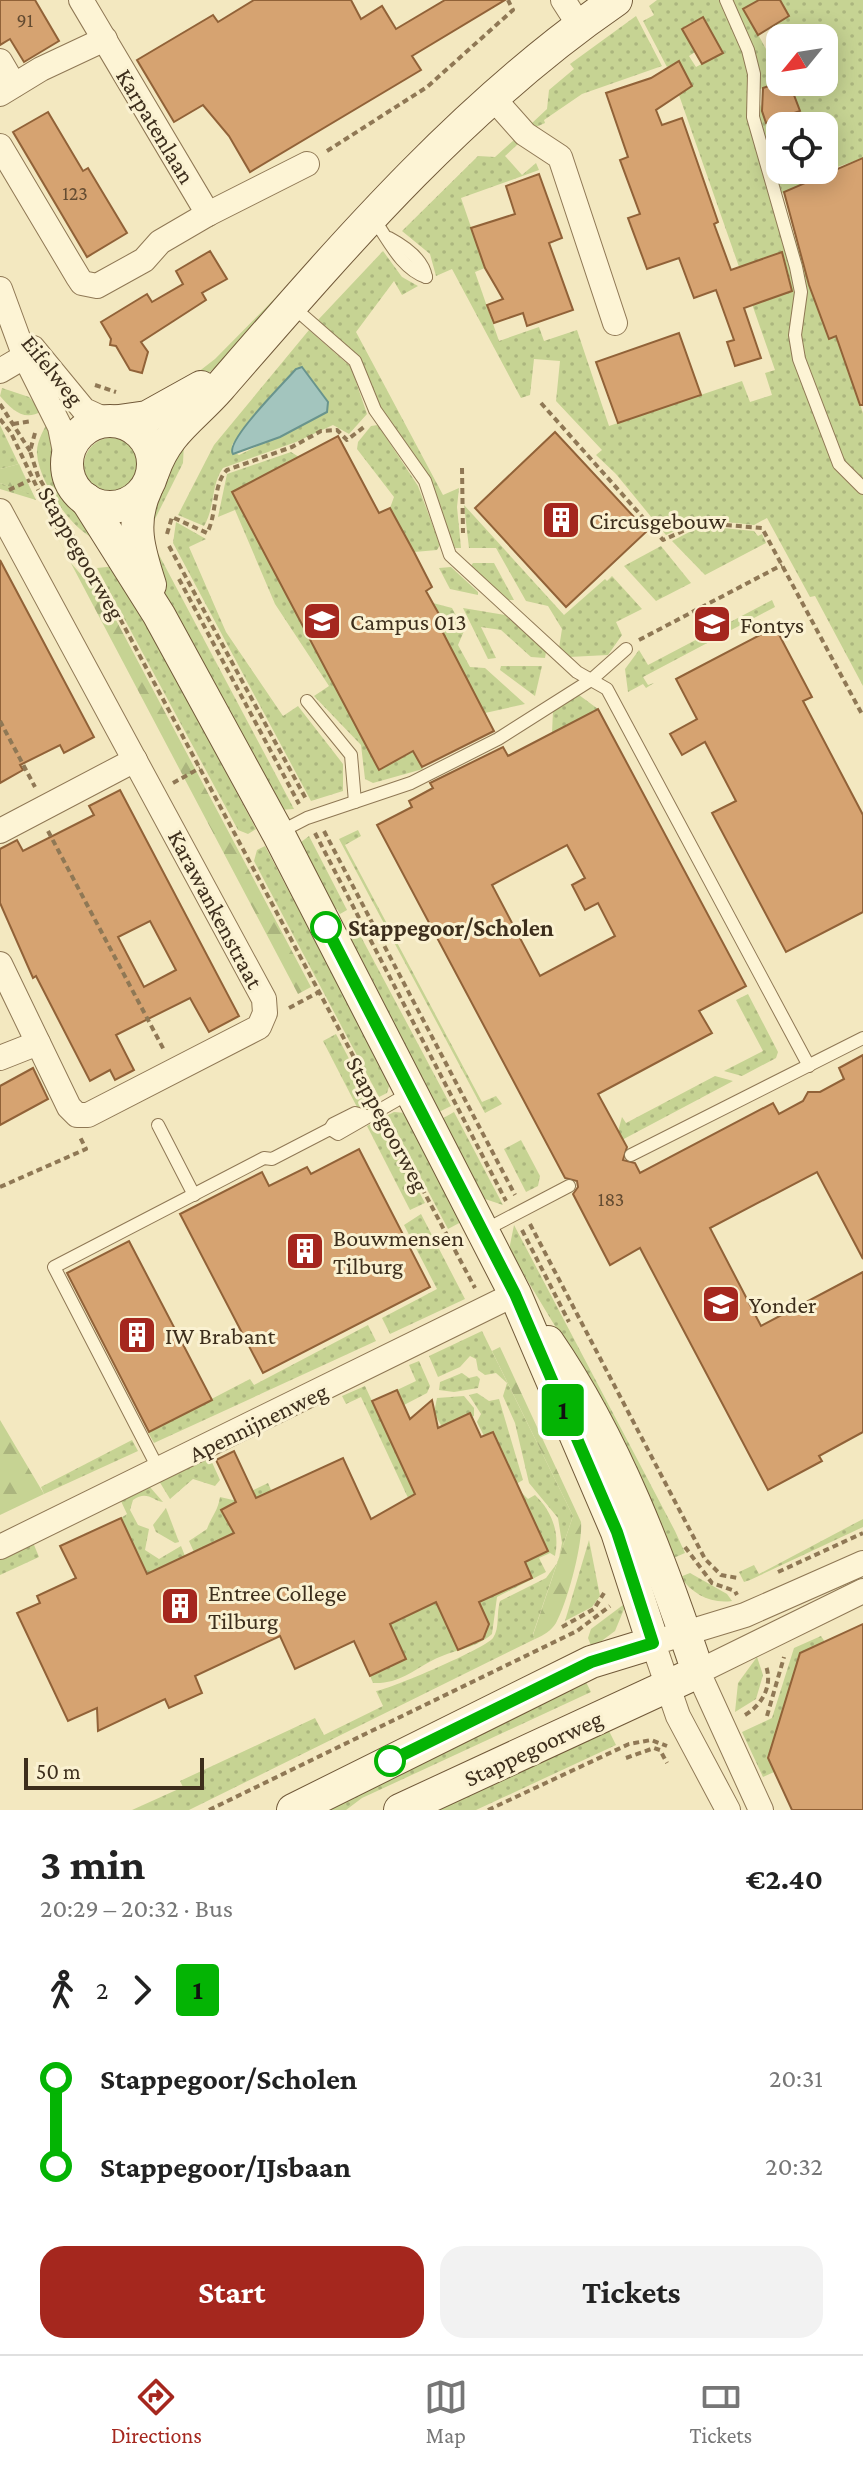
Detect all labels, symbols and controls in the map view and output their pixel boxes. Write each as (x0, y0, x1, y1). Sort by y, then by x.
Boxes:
house number: 91 (17, 9, 33, 31)
north arrow (766, 24, 838, 96)
map controls (766, 24, 838, 184)
street label: Karpatenlaan (111, 64, 201, 189)
button: locate (766, 112, 838, 184)
house number: 123 (62, 182, 88, 204)
street label: Eifelweg (16, 329, 90, 411)
street label: Stappegoorweg (33, 482, 131, 625)
building icon: Circusgebouw (540, 499, 582, 541)
place label: Circusgebouw (589, 507, 726, 534)
school or university icon: Campus 013 (301, 600, 343, 642)
school or university icon: Fontys (691, 603, 733, 645)
place label: Campus 013 (350, 608, 467, 635)
place label: Fontys (740, 611, 804, 638)
street label: Karawankenstraat (163, 825, 270, 994)
marker: Stappegoor/Scholen (311, 912, 341, 942)
place label: Stappegoor/Scholen (348, 914, 554, 941)
street label: Stappegoorweg (341, 1052, 435, 1197)
house number: 183 (598, 1188, 624, 1210)
place label: Bouwmensen Tilburg (333, 1224, 464, 1279)
building icon: Bouwmensen Tilburg (284, 1230, 326, 1272)
school or university icon: Yonder (700, 1283, 742, 1325)
place label: Yonder (749, 1291, 817, 1318)
building icon: IW Brabant (116, 1314, 158, 1356)
place label: IW Brabant (165, 1322, 276, 1349)
street label: Apennijnenweg (184, 1377, 332, 1467)
line badge: 1 (537, 1384, 589, 1436)
text: 1 (558, 1394, 568, 1425)
place label: Entree College Tilburg (208, 1579, 347, 1634)
building icon: Entree College Tilburg (159, 1585, 201, 1627)
street label: Stappegoorweg (460, 1704, 607, 1792)
unlabelled marker (375, 1746, 405, 1776)
scale bar (24, 1754, 204, 1790)
text: 50 m (36, 1759, 81, 1784)
text: 3 min (40, 1840, 145, 1888)
text: €2.40 (746, 1862, 823, 1895)
text: 20:29 – 20:32 · Bus (40, 1894, 233, 1923)
icon: walk (40, 1968, 84, 2012)
icon: forward (120, 1968, 164, 2012)
text: 1 (192, 1974, 203, 2005)
text: 2 (96, 1976, 108, 2005)
text: Stappegoor/Scholen (100, 2062, 357, 2095)
text: 20:31 (769, 2064, 823, 2093)
text: Stappegoor/IJsbaan (100, 2150, 351, 2183)
text: 20:32 (765, 2152, 823, 2181)
button: Start (40, 2246, 424, 2338)
button: Tickets (440, 2246, 823, 2338)
tab: Directions (111, 2375, 202, 2448)
tab: Map (424, 2375, 468, 2448)
tab: Tickets (690, 2375, 752, 2448)

